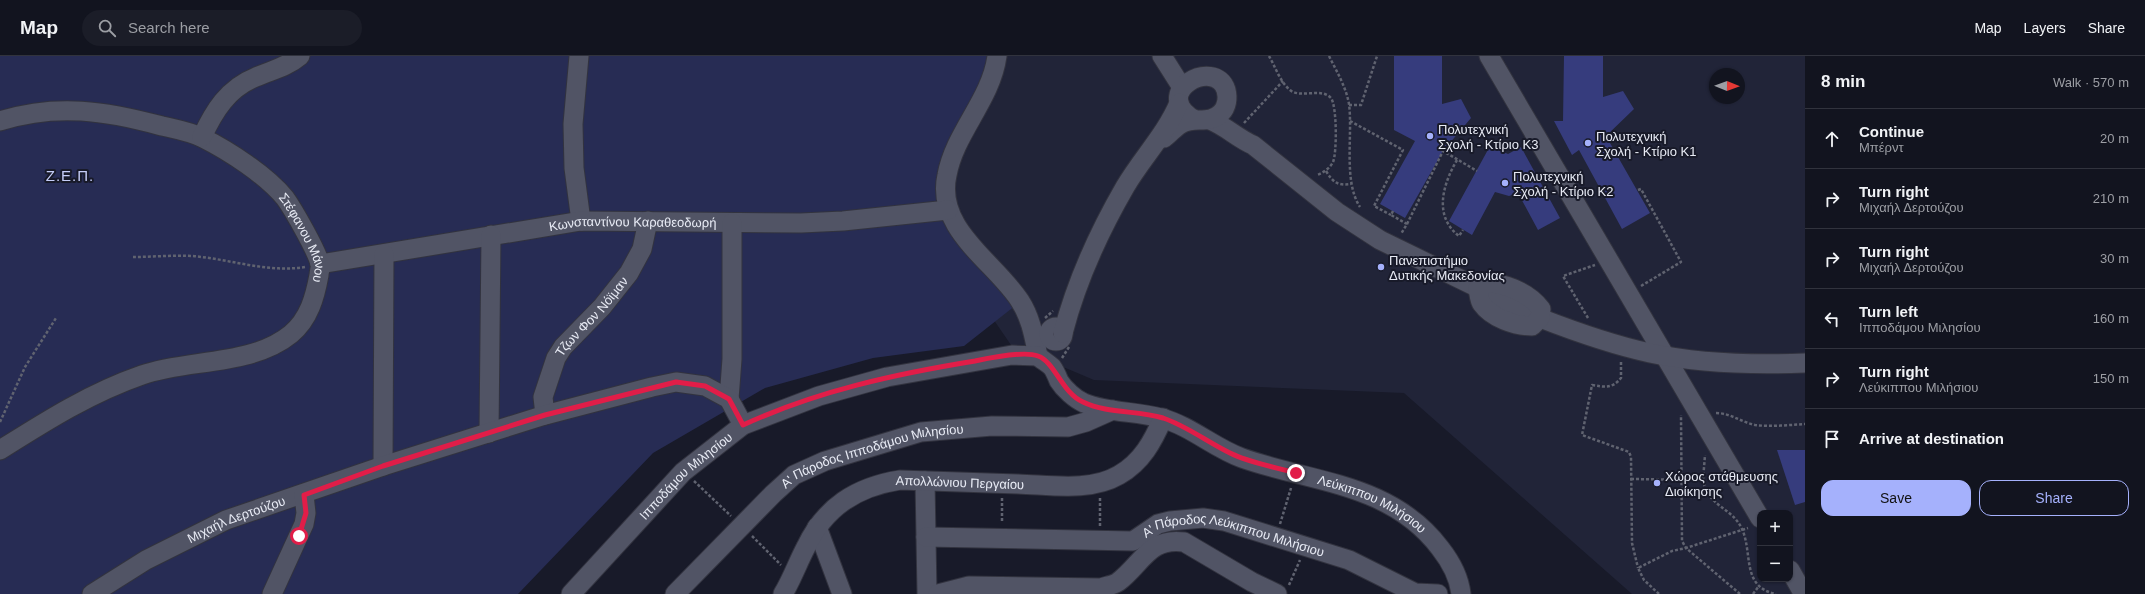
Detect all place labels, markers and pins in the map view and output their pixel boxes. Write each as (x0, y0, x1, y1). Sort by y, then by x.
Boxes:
place label: Πολυτεχνική Σχολή - Κτίριο Κ3 (1438, 122, 1539, 152)
place label: Πολυτεχνική Σχολή - Κτίριο Κ1 (1596, 129, 1697, 159)
marker: Πολυτεχνική Σχολή - Κτίριο Κ3 (1425, 131, 1435, 141)
marker: Πολυτεχνική Σχολή - Κτίριο Κ1 (1583, 138, 1593, 148)
place label: Πολυτεχνική Σχολή - Κτίριο Κ2 (1513, 169, 1614, 199)
marker: Πολυτεχνική Σχολή - Κτίριο Κ2 (1500, 178, 1510, 188)
place label: Πανεπιστήμιο Δυτικής Μακεδονίας (1389, 253, 1505, 283)
marker: Πανεπιστήμιο Δυτικής Μακεδονίας (1376, 262, 1386, 272)
place label: Χώρος στάθμευσης Διοίκησης (1665, 469, 1778, 499)
marker: Χώρος στάθμευσης Διοίκησης (1652, 478, 1662, 488)

